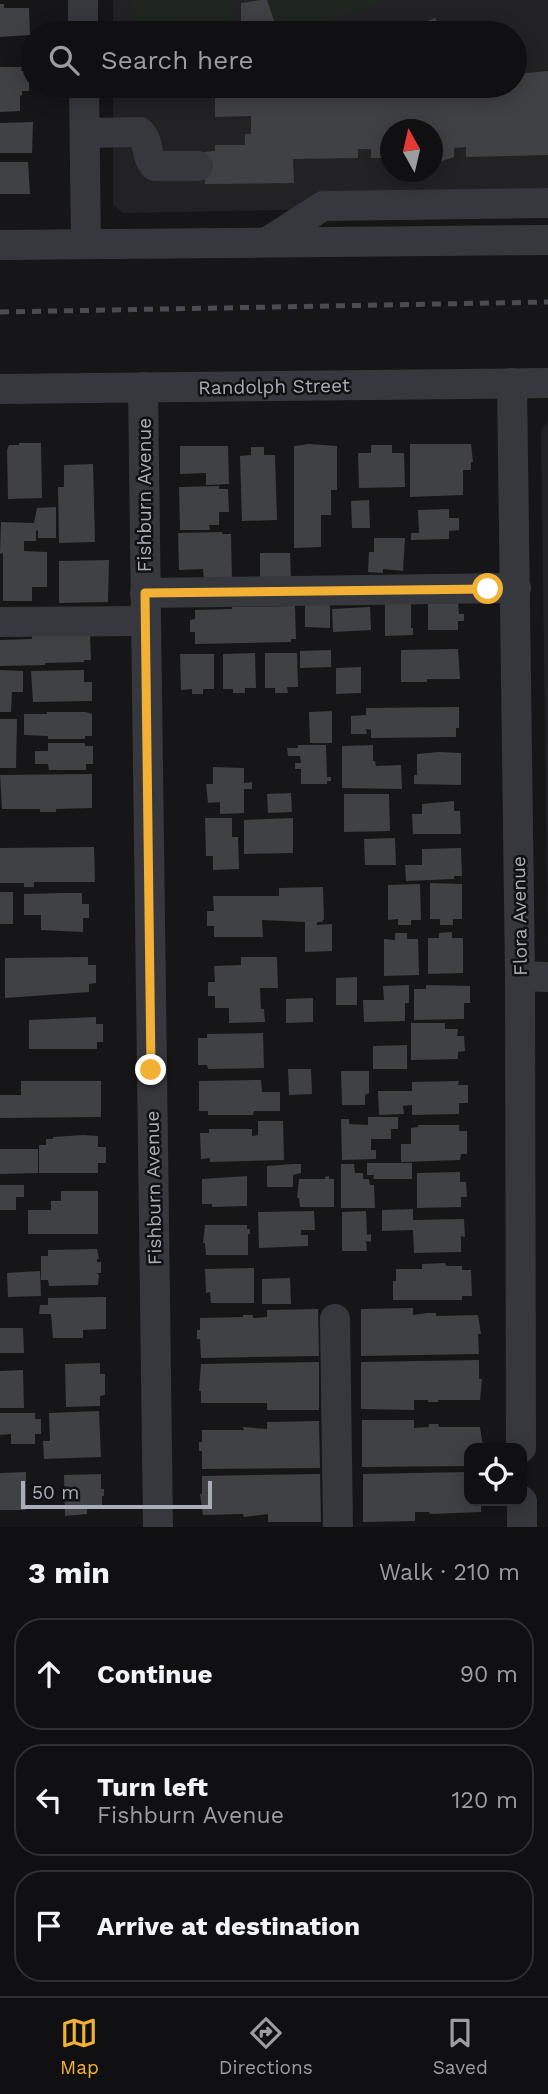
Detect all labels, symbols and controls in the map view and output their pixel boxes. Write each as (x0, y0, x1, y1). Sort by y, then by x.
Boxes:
search box (21, 21, 527, 98)
icon: search (45, 41, 83, 79)
text: Search here (101, 45, 253, 75)
north arrow (380, 119, 443, 182)
street label: Randolph Street (198, 374, 350, 399)
street label: Fishburn Avenue (133, 418, 156, 572)
route start (472, 573, 503, 604)
street label: Flora Avenue (507, 856, 532, 976)
route end (135, 1054, 166, 1085)
street label: Fishburn Avenue (141, 1111, 166, 1265)
map controls (464, 1443, 527, 1506)
button: locate (464, 1443, 527, 1506)
scale bar (21, 1478, 212, 1510)
text: 50 m (32, 1481, 79, 1504)
text: 3 min (28, 1555, 110, 1590)
text: Walk · 210 m (379, 1559, 520, 1586)
icon: ahead (30, 1655, 68, 1693)
text: Continue (97, 1659, 213, 1689)
text: 90 m (460, 1661, 518, 1688)
text: Turn left (97, 1772, 208, 1802)
icon: left (30, 1781, 68, 1819)
text: 120 m (452, 1787, 518, 1814)
text: Fishburn Avenue (97, 1802, 284, 1829)
icon: arrive (30, 1907, 68, 1945)
text: Arrive at destination (97, 1911, 360, 1941)
tab: Map (60, 2014, 99, 2079)
tab: Directions (219, 2014, 313, 2079)
tab: Saved (433, 2014, 488, 2079)

